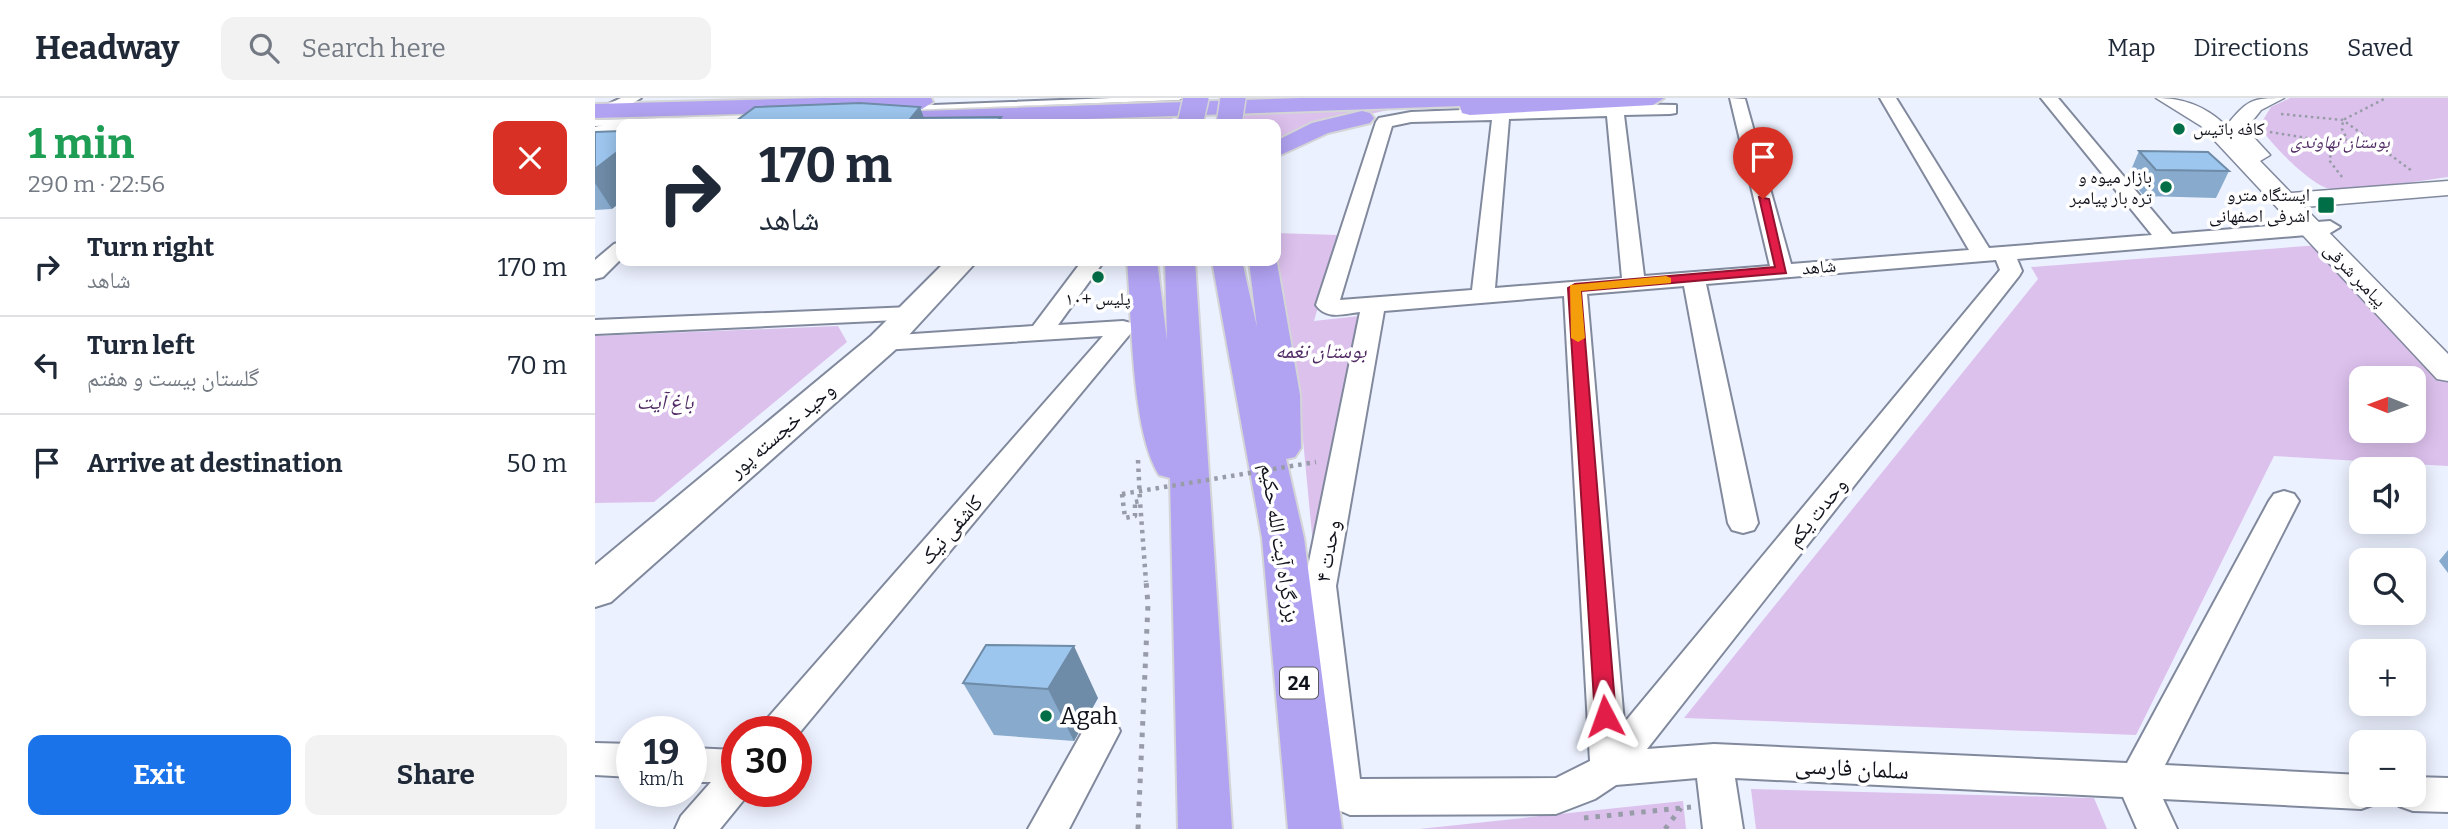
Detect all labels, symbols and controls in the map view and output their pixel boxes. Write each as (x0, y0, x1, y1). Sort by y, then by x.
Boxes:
search box (221, 17, 711, 80)
text: Headway (35, 28, 179, 68)
icon: search (245, 29, 283, 67)
text: Search here (301, 33, 446, 64)
text: Map (2107, 34, 2156, 62)
text: Directions (2194, 34, 2309, 62)
text: Saved (2347, 34, 2413, 62)
place label: کافه باتیس (2193, 118, 2265, 140)
text: 1 min (28, 119, 134, 169)
button: close (493, 121, 567, 195)
marker: کافه باتیس (2171, 121, 2187, 137)
pin (1733, 127, 1793, 199)
park label: بوستان نهاوندی (2290, 131, 2391, 153)
text: 170 m (759, 136, 892, 195)
icon: arrive (1744, 138, 1782, 176)
icon: right (644, 147, 735, 238)
place label: بازار میوه و تره بار پیامبر (2069, 166, 2152, 209)
text: 290 m · 22:56 (28, 170, 165, 198)
marker: بازار میوه و تره بار پیامبر (2158, 179, 2174, 195)
place label: ایستگاه مترو اشرفی اصفهانی (2209, 184, 2310, 227)
marker: ایستگاه مترو اشرفی اصفهانی (2316, 195, 2336, 215)
text: شاهد (759, 200, 820, 238)
text: Turn right (87, 232, 214, 263)
street label: پیامبر شرقی (2319, 238, 2391, 312)
icon: right (28, 248, 66, 286)
text: 170 m (497, 252, 567, 283)
street label: شاهد (1801, 255, 1837, 279)
text: شاهد (87, 266, 131, 294)
marker: پلیس +۱۰ (1090, 269, 1106, 285)
place label: پلیس +۱۰ (1065, 288, 1131, 310)
text: Turn left (87, 330, 195, 361)
park label: بوستان نغمه (1275, 338, 1367, 364)
icon: left (28, 346, 66, 384)
text: 70 m (508, 350, 567, 381)
text: گلستان بیست و هفتم (87, 364, 259, 392)
north arrow (2349, 366, 2425, 443)
map controls (2349, 366, 2426, 807)
street label: وحید خجسته پور (723, 377, 841, 484)
park label: باغ آیت (636, 389, 694, 415)
icon: arrive (28, 444, 66, 482)
text: Arrive at destination (87, 448, 342, 479)
text: 50 m (506, 448, 567, 479)
button: sound (2349, 457, 2426, 534)
street label: بزرگراه آیت الله حکیم (1254, 462, 1305, 625)
street label: وحدت یکم (1781, 472, 1854, 552)
street label: کاشفی نیک (914, 489, 989, 570)
street label: وحدت ۴ (1310, 518, 1346, 584)
button: search (2349, 548, 2426, 625)
button: + (2349, 639, 2426, 716)
road number: 24 (1280, 668, 1318, 698)
position arrow (1568, 679, 1642, 753)
place label: Agah (1060, 702, 1118, 730)
marker: Agah (1038, 708, 1054, 724)
speed limit sign: 30 (721, 716, 812, 807)
button: − (2349, 730, 2426, 807)
text: 19 (644, 731, 679, 773)
button: Exit (28, 735, 291, 815)
button: Share (305, 735, 567, 815)
street label: سلمان فارسی (1794, 751, 1910, 785)
text: km/h (639, 768, 684, 790)

